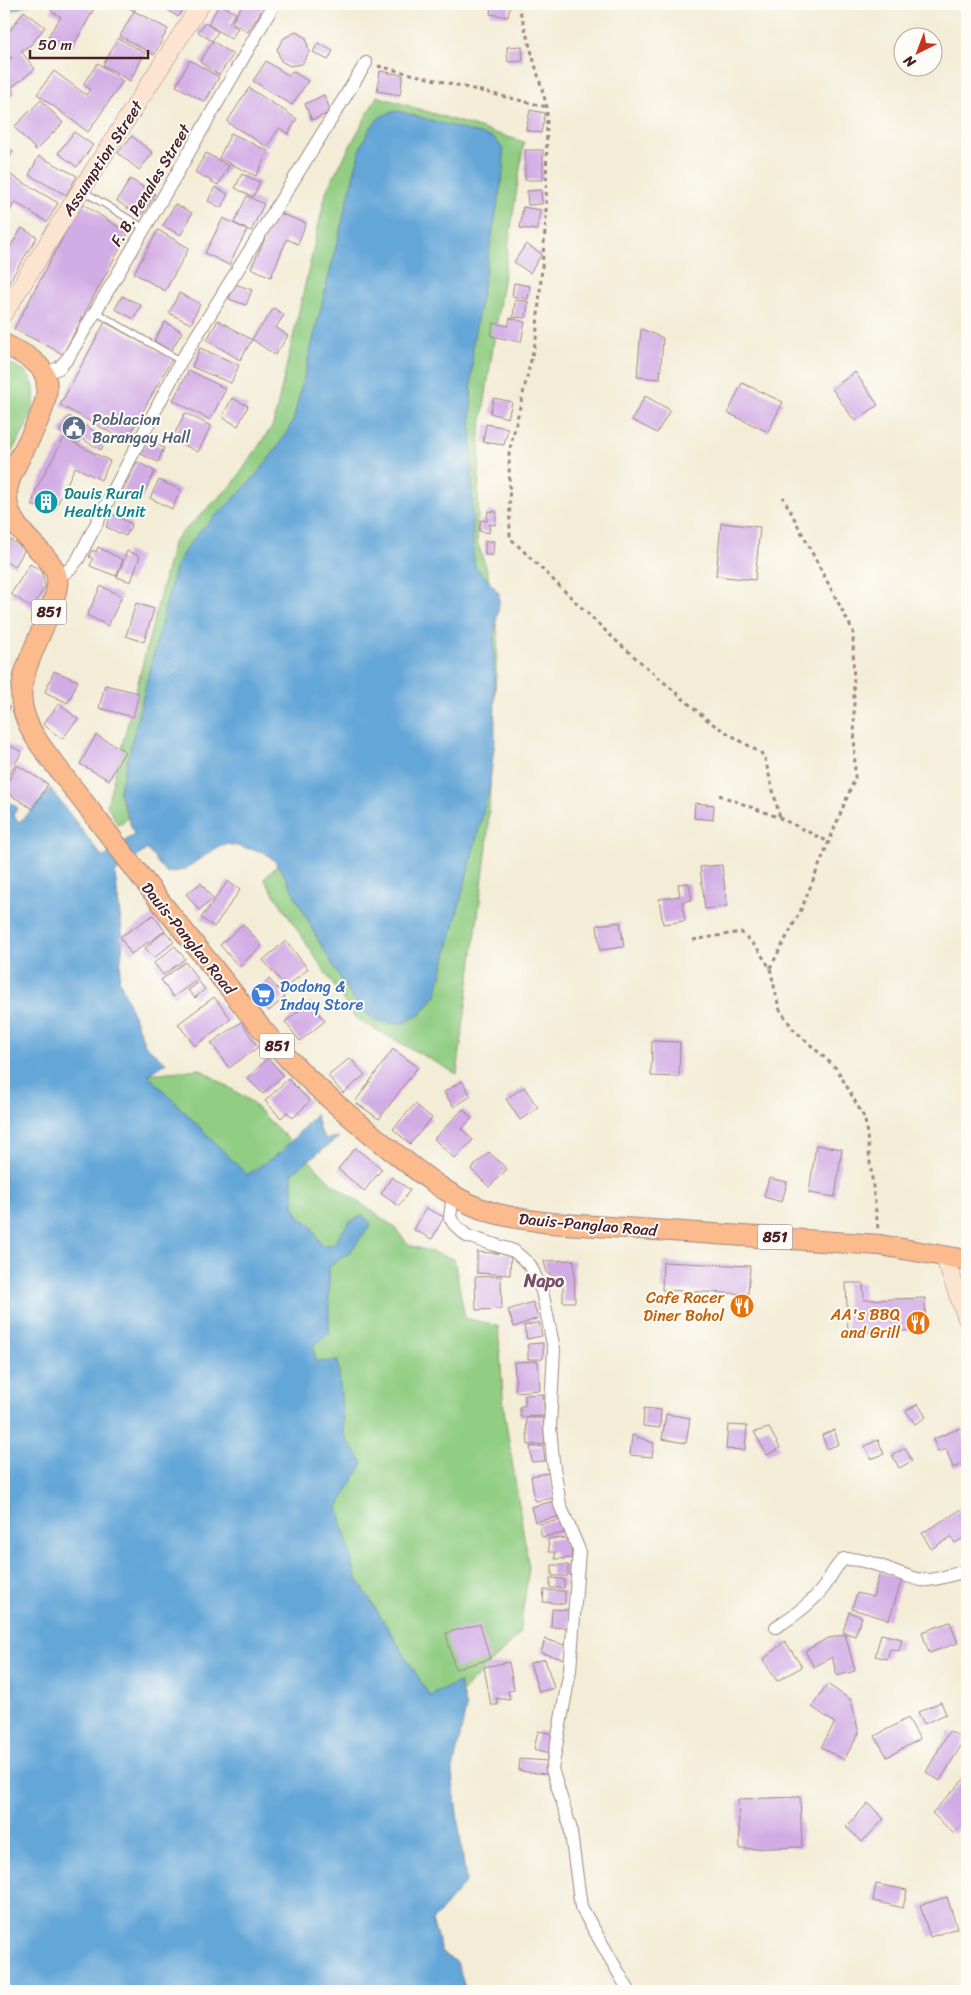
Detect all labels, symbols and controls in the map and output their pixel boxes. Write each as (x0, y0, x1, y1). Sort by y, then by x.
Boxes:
scale bar (30, 28, 148, 60)
north arrow (894, 28, 944, 78)
text: 50 m (38, 32, 73, 58)
text: N (897, 49, 922, 74)
street label: Assumption Street (53, 94, 151, 223)
street label: F. B. Penales Street (102, 118, 199, 252)
place label: Poblacion Barangay Hall (92, 405, 191, 452)
public building icon: Poblacion Barangay Hall (61, 415, 87, 441)
place label: Dauis Rural Health Unit (64, 479, 146, 526)
building icon: Dauis Rural Health Unit (33, 489, 59, 515)
road number: 851 (32, 600, 66, 624)
street label: Dauis-Panglao Road (134, 875, 244, 1002)
place label: Dodong & Inday Store (279, 972, 364, 1019)
supermarket icon: Dodong & Inday Store (250, 982, 276, 1008)
road number: 851 (260, 1034, 294, 1058)
street label: Dauis-Panglao Road (518, 1204, 660, 1245)
road number: 851 (758, 1224, 792, 1250)
district label: Napo (523, 1265, 565, 1297)
place label: Cafe Racer Diner Bohol (643, 1283, 725, 1330)
restaurant icon: Cafe Racer Diner Bohol (729, 1293, 755, 1319)
place label: AA's BBQ and Grill (830, 1300, 901, 1347)
restaurant icon: AA's BBQ and Grill (905, 1310, 931, 1336)

